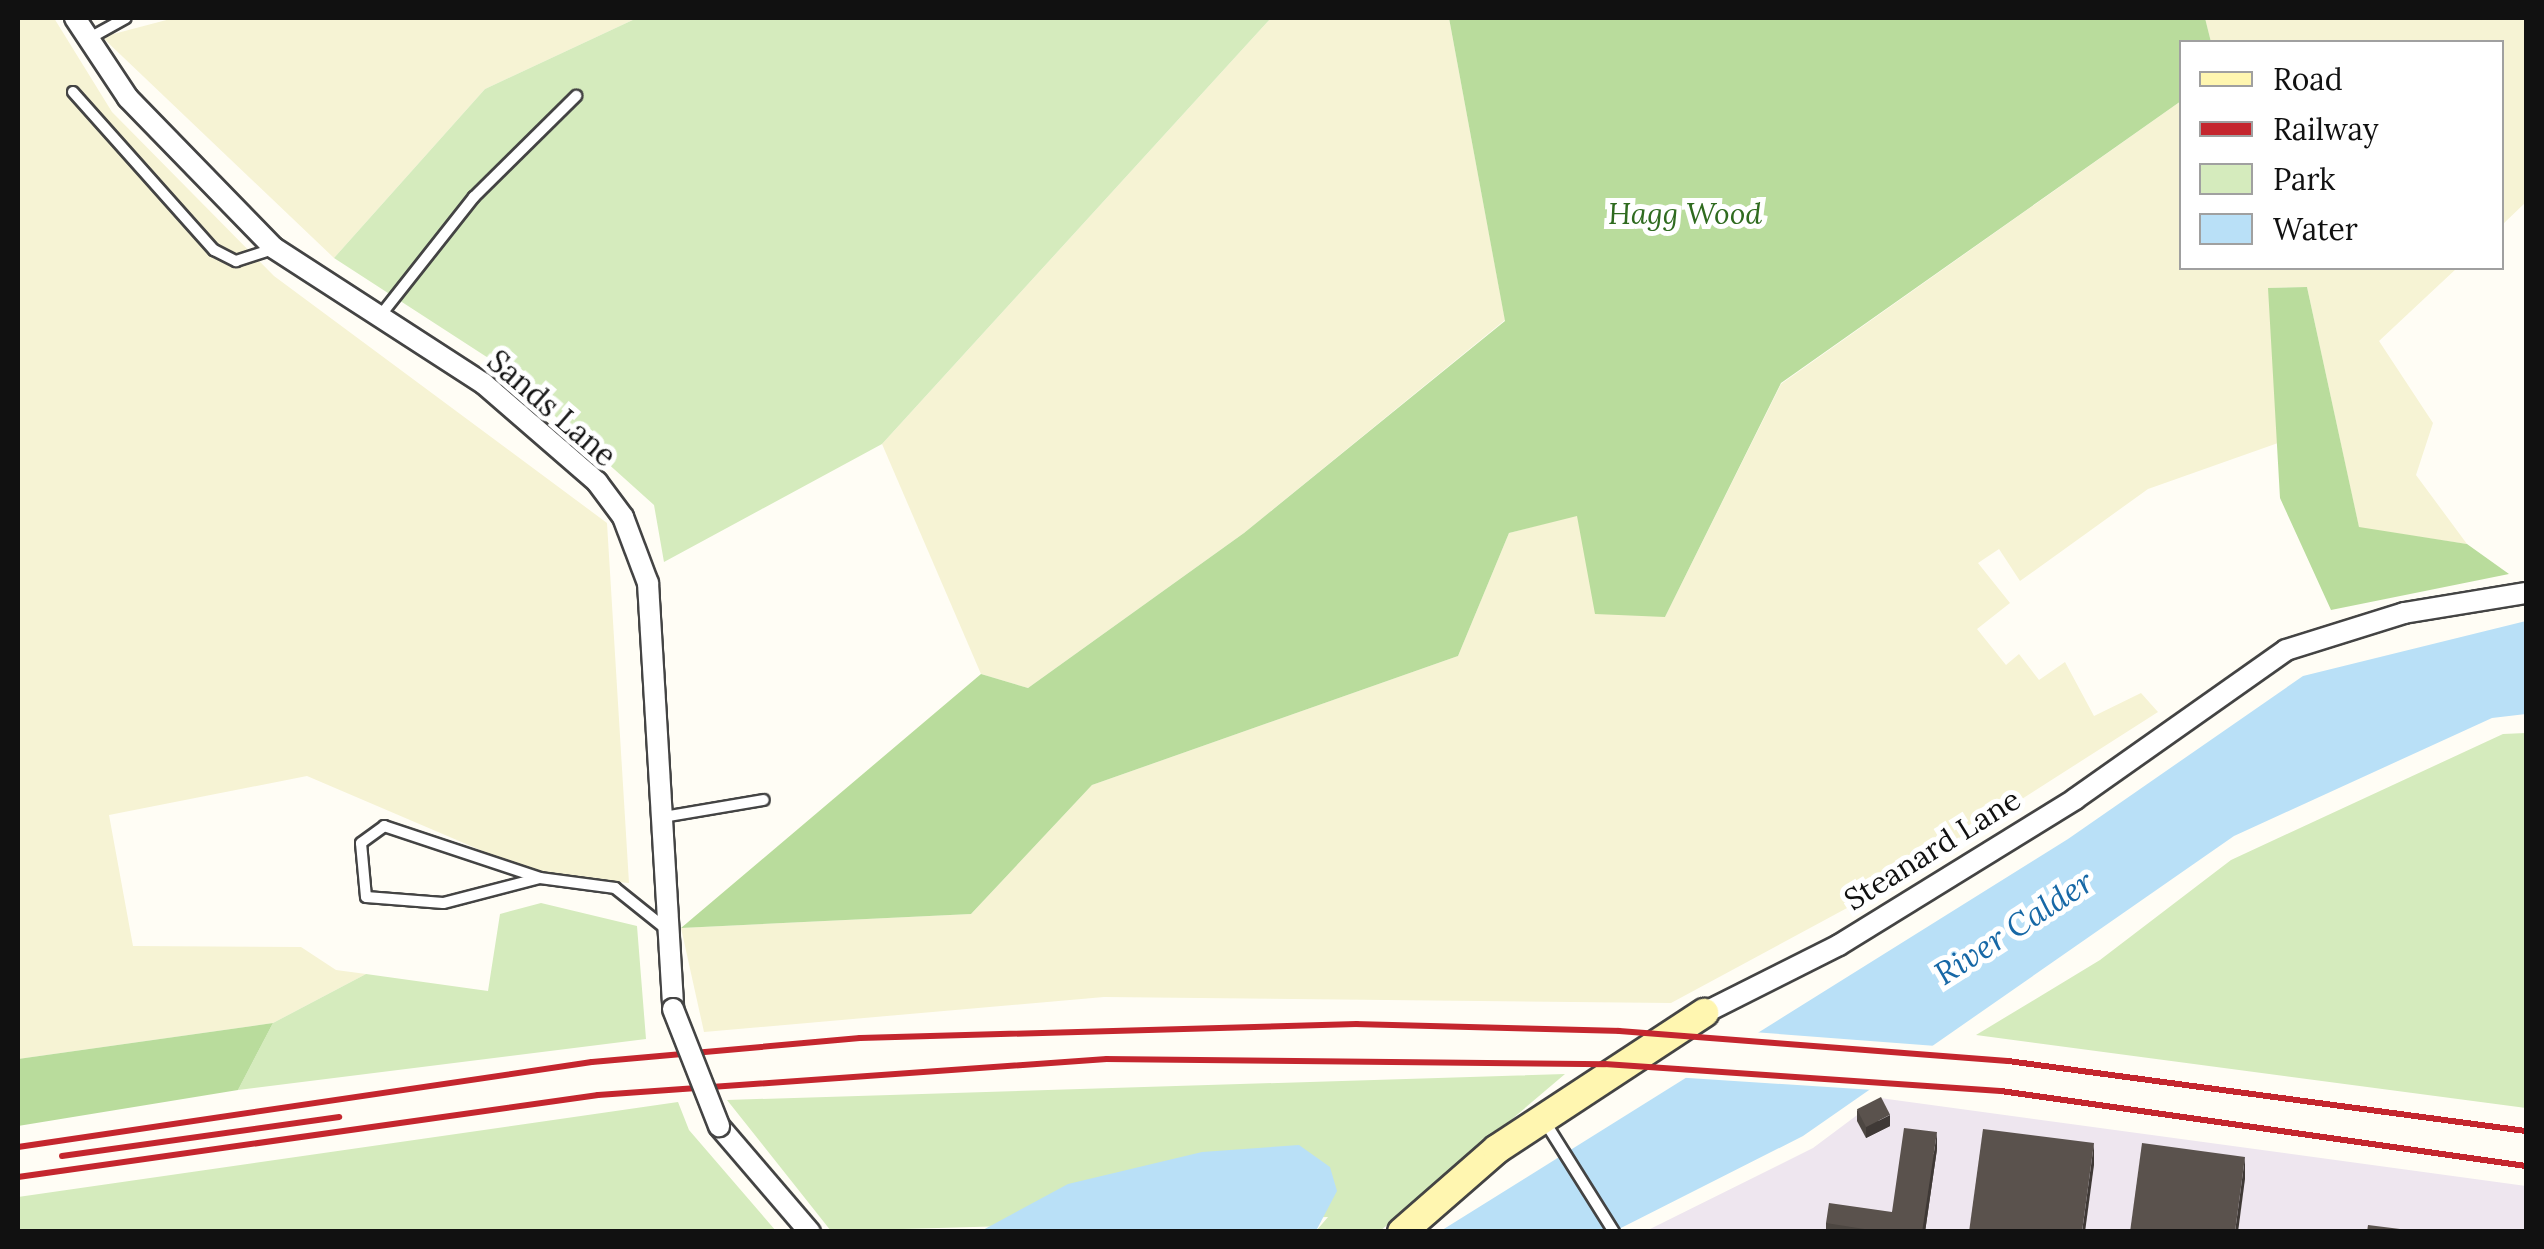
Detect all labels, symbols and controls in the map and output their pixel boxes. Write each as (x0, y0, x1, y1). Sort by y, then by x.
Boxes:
legend (2179, 40, 2504, 270)
text: Road (2273, 60, 2343, 98)
text: Railway (2273, 110, 2379, 148)
text: Park (2273, 160, 2335, 198)
park label: Hagg Wood (1608, 195, 1762, 231)
text: Water (2273, 210, 2358, 248)
street label: Sands Lane (480, 342, 624, 474)
street label: Steanard Lane (1837, 781, 2027, 917)
water label: River Calder (1927, 862, 2101, 994)

